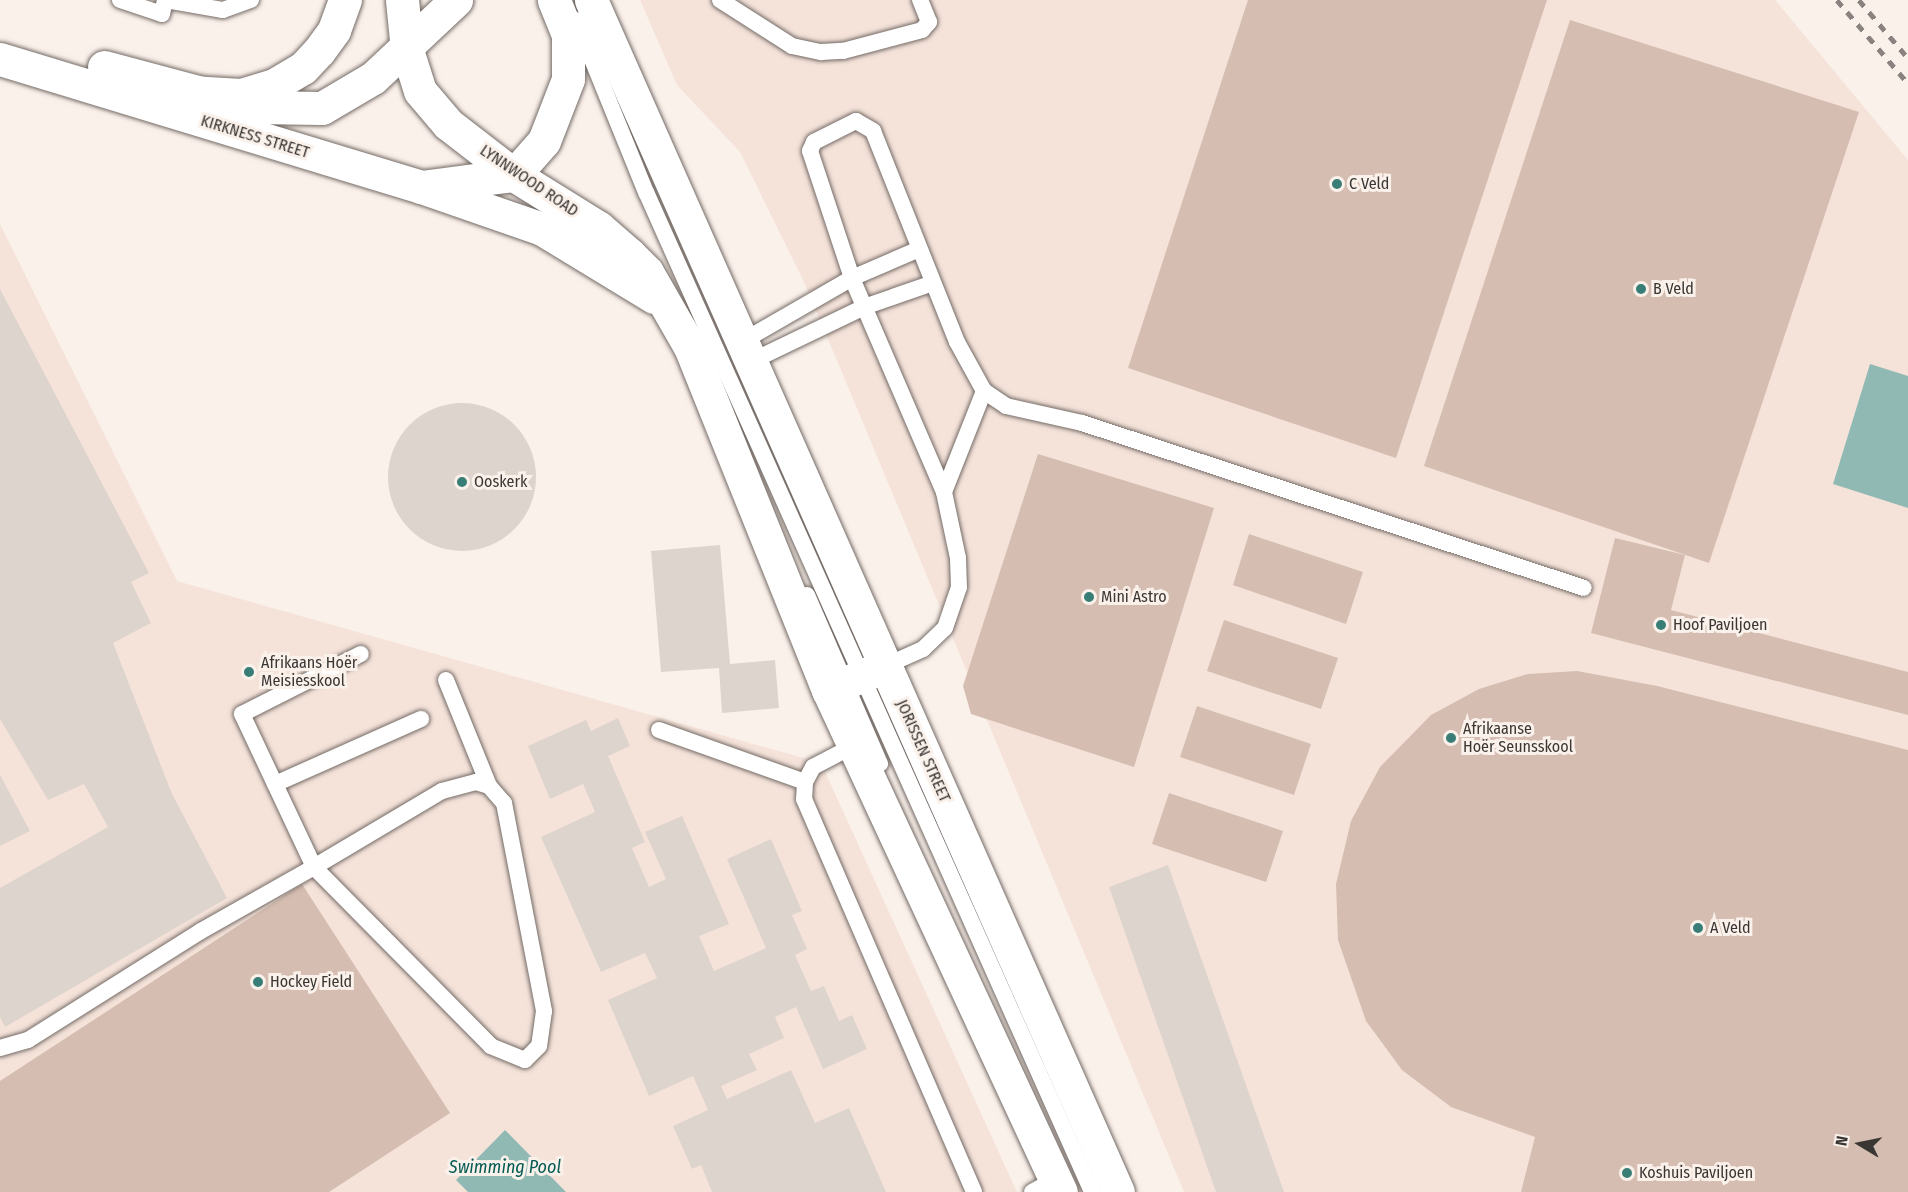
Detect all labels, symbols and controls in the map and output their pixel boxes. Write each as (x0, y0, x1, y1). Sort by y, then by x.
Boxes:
street label: KIRKNESS STREET (198, 111, 312, 163)
street label: LYNNWOOD ROAD (476, 141, 582, 221)
place label: C Veld (1349, 174, 1389, 194)
marker: C Veld (1330, 177, 1344, 191)
place label: B Veld (1653, 279, 1694, 299)
marker: B Veld (1634, 282, 1648, 296)
place label: Ooskerk (474, 472, 528, 492)
marker: Ooskerk (455, 475, 469, 489)
place label: Mini Astro (1101, 587, 1167, 607)
marker: Mini Astro (1082, 590, 1096, 604)
place label: Hoof Paviljoen (1673, 615, 1767, 635)
marker: Hoof Paviljoen (1654, 618, 1668, 632)
place label: Afrikaans Hoër Meisiesskool (261, 653, 357, 691)
marker: Afrikaans Hoër Meisiesskool (242, 665, 256, 679)
street label: JORISSEN STREET (892, 697, 954, 805)
place label: Afrikaanse Hoër Seunsskool (1463, 719, 1573, 757)
marker: Afrikaanse Hoër Seunsskool (1444, 731, 1458, 745)
place label: A Veld (1710, 918, 1751, 938)
marker: A Veld (1691, 921, 1705, 935)
place label: Hockey Field (270, 972, 352, 992)
marker: Hockey Field (251, 975, 265, 989)
north arrow (1830, 1114, 1890, 1174)
text: N (1832, 1134, 1852, 1147)
water label: Swimming Pool (449, 1156, 561, 1178)
place label: Koshuis Paviljoen (1639, 1163, 1753, 1183)
marker: Koshuis Paviljoen (1620, 1166, 1634, 1180)

